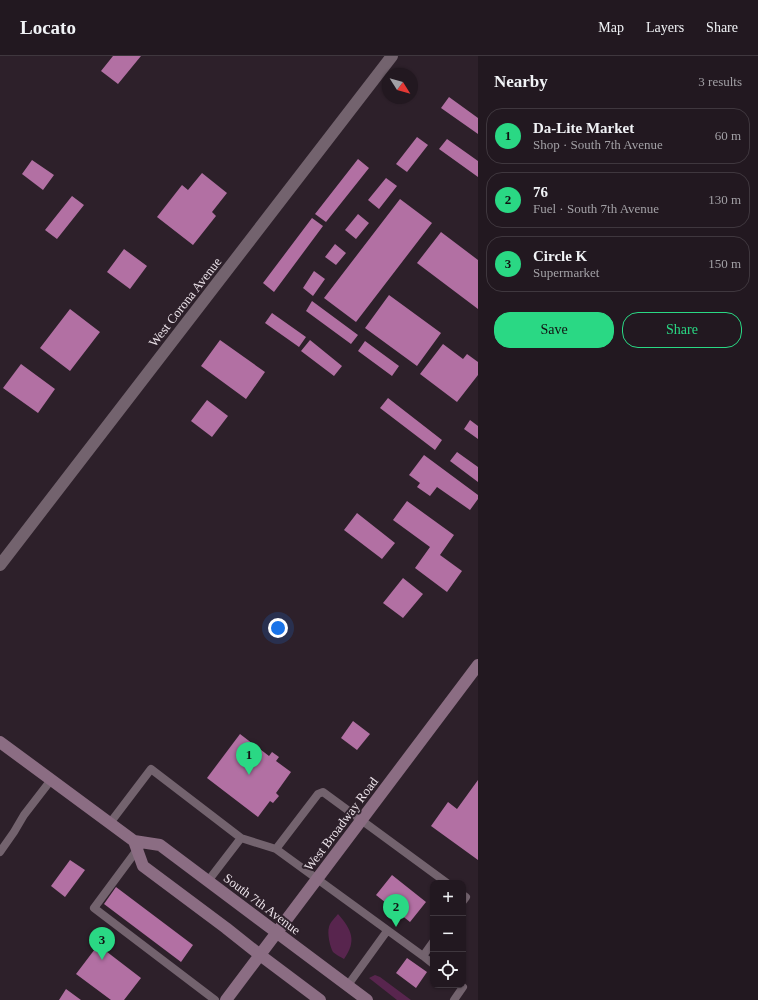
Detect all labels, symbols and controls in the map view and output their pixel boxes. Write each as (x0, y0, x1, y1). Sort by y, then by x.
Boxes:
text: Locato (20, 17, 76, 38)
text: Map (598, 20, 624, 35)
text: Layers (646, 20, 684, 35)
text: Share (706, 20, 738, 35)
north arrow (382, 68, 418, 104)
text: Nearby (494, 72, 548, 91)
text: 3 results (698, 74, 742, 89)
text: Da-Lite Market (533, 120, 634, 136)
text: 1 (505, 128, 511, 143)
text: 60 m (715, 128, 741, 143)
text: Shop · South 7th Avenue (533, 137, 663, 152)
text: 76 (533, 184, 548, 200)
text: 2 (505, 192, 511, 207)
text: 130 m (708, 192, 741, 207)
text: Fuel · South 7th Avenue (533, 201, 659, 216)
text: Circle K (533, 248, 587, 264)
street label: West Corona Avenue (145, 254, 225, 350)
text: 3 (505, 256, 511, 271)
text: 150 m (708, 256, 741, 271)
text: Supermarket (533, 265, 599, 280)
button: Save (494, 312, 614, 348)
button: Share (622, 312, 742, 348)
your location (268, 618, 288, 638)
pin: 1 (236, 742, 262, 775)
street label: West Broadway Road (301, 774, 381, 874)
street label: South 7th Avenue (221, 870, 304, 938)
map controls (430, 880, 466, 988)
button: + (430, 880, 466, 916)
pin: 2 (383, 894, 409, 927)
button: − (430, 916, 466, 952)
pin: 3 (89, 927, 115, 960)
button: locate (430, 952, 466, 988)

